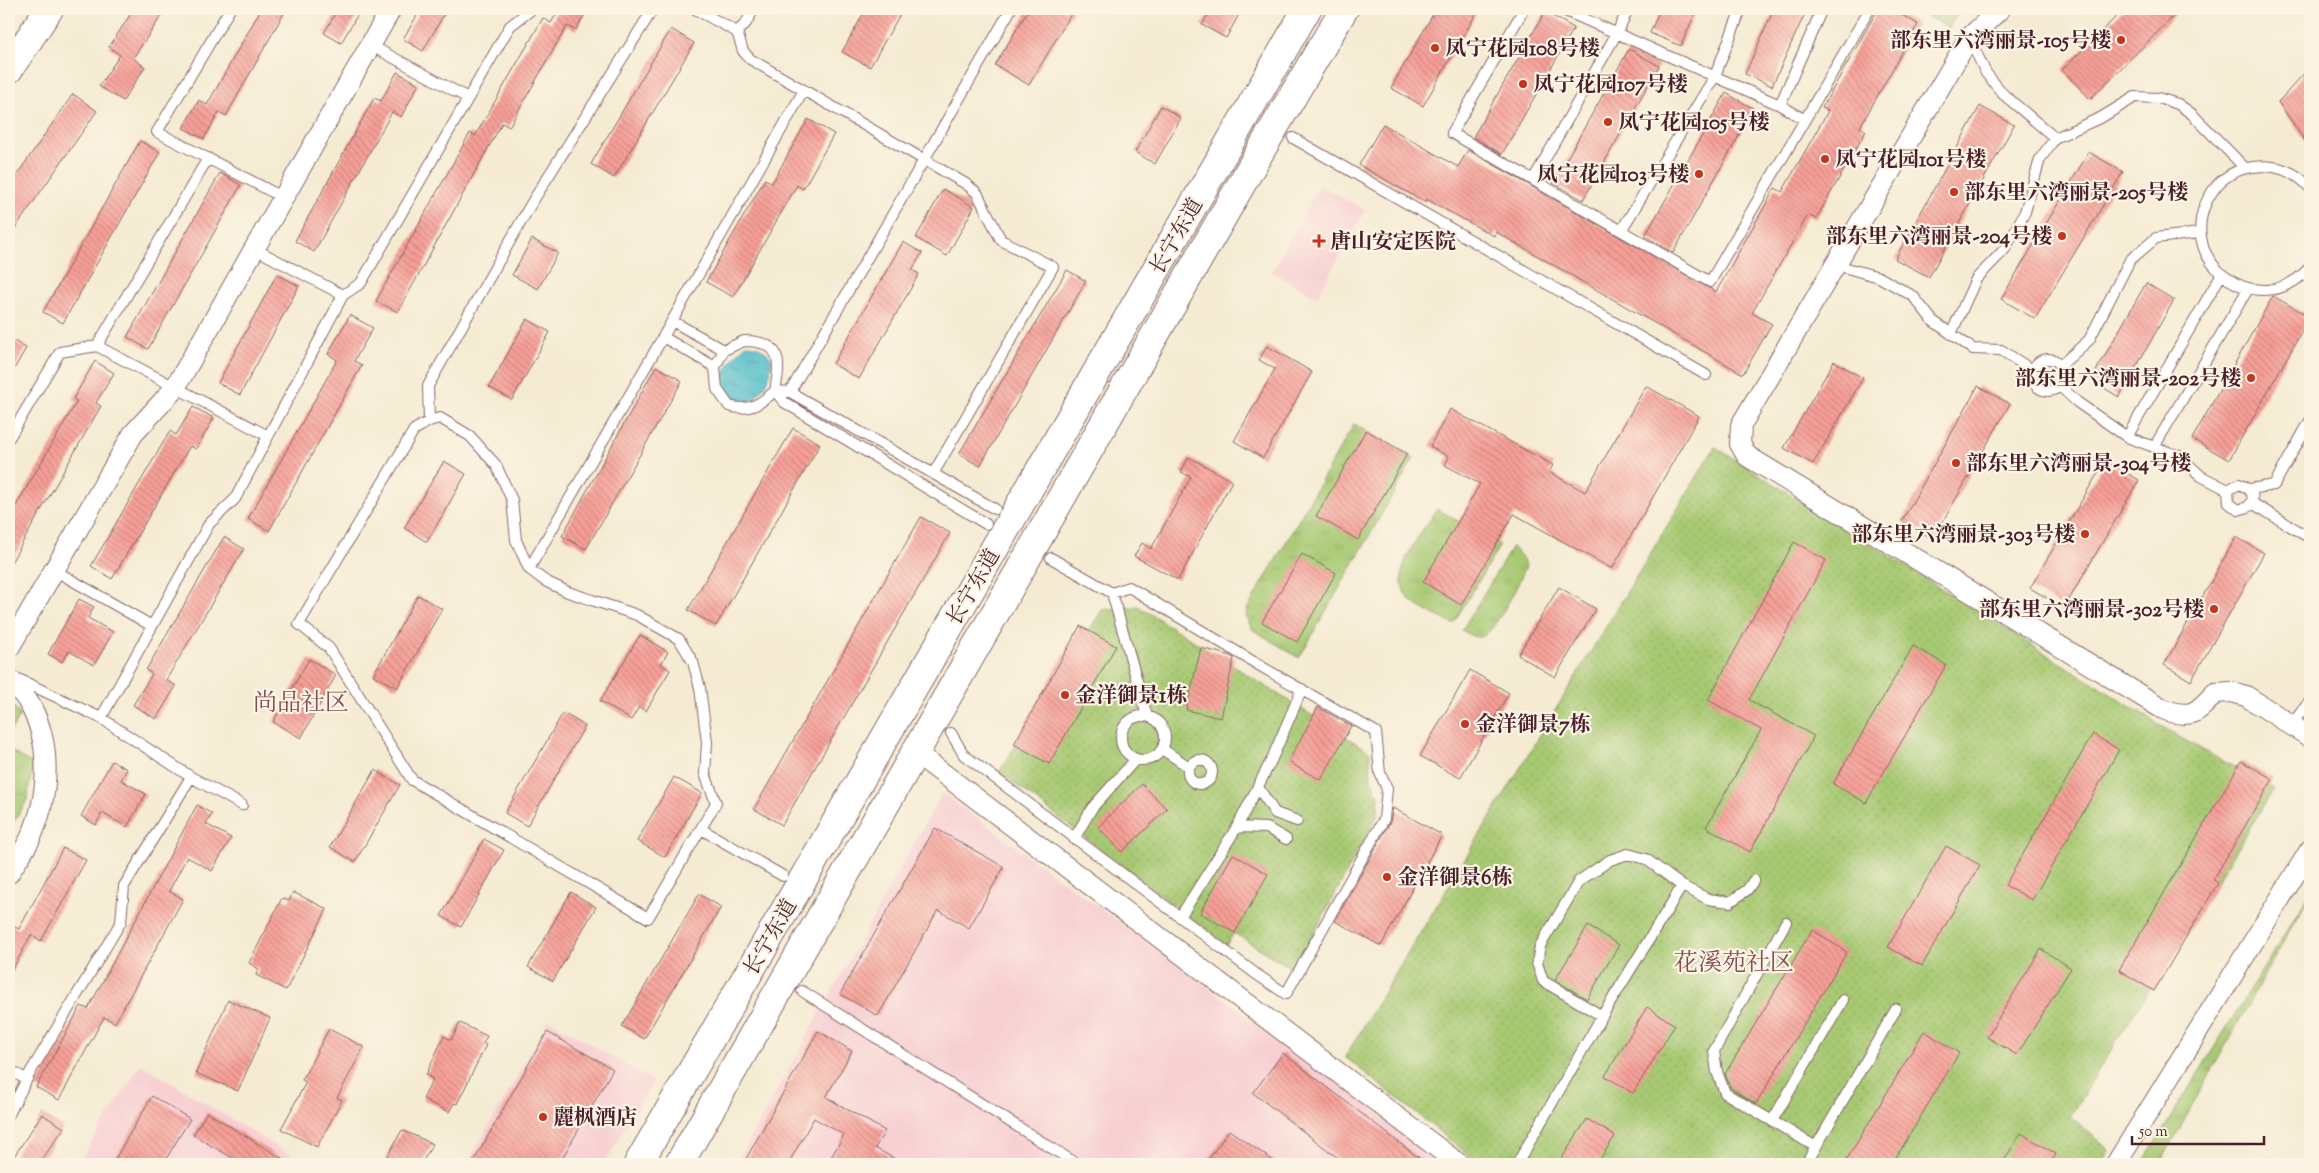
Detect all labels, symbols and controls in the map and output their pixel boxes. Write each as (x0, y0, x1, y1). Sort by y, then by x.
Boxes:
place label: 部东里六湾丽景-105号楼 (1890, 27, 2111, 57)
marker: 部东里六湾丽景-105号楼 (2115, 34, 2127, 46)
place label: 凤宁花园108号楼 (1445, 35, 1600, 65)
marker: 凤宁花园108号楼 (1429, 42, 1441, 54)
place label: 凤宁花园107号楼 (1533, 71, 1688, 101)
marker: 凤宁花园107号楼 (1517, 78, 1529, 90)
place label: 凤宁花园105号楼 (1618, 109, 1769, 139)
marker: 凤宁花园105号楼 (1602, 116, 1614, 128)
place label: 凤宁花园101号楼 (1835, 146, 1986, 176)
marker: 凤宁花园101号楼 (1819, 153, 1831, 165)
place label: 凤宁花园103号楼 (1536, 161, 1689, 191)
marker: 凤宁花园103号楼 (1693, 168, 1705, 180)
place label: 部东里六湾丽景-205号楼 (1964, 179, 2188, 209)
marker: 部东里六湾丽景-205号楼 (1948, 186, 1960, 198)
street label: 长宁东道 (1144, 193, 1212, 281)
place label: 部东里六湾丽景-204号楼 (1826, 223, 2052, 253)
place label: 唐山安定医院 (1330, 228, 1456, 258)
marker: 部东里六湾丽景-204号楼 (2056, 230, 2068, 242)
marker: 唐山安定医院 (1312, 234, 1326, 248)
place label: 部东里六湾丽景-202号楼 (2015, 365, 2241, 395)
marker: 部东里六湾丽景-202号楼 (2245, 372, 2257, 384)
place label: 部东里六湾丽景-304号楼 (1966, 450, 2191, 480)
marker: 部东里六湾丽景-304号楼 (1950, 457, 1962, 469)
place label: 部东里六湾丽景-303号楼 (1851, 521, 2075, 551)
marker: 部东里六湾丽景-303号楼 (2079, 528, 2091, 540)
street label: 长宁东道 (941, 544, 1009, 632)
place label: 部东里六湾丽景-302号楼 (1979, 596, 2204, 626)
marker: 部东里六湾丽景-302号楼 (2208, 603, 2220, 615)
place label: 金洋御景1栋 (1075, 682, 1187, 712)
district label: 尚品社区 (253, 687, 349, 721)
marker: 金洋御景1栋 (1059, 689, 1071, 701)
place label: 金洋御景7栋 (1475, 711, 1591, 741)
marker: 金洋御景7栋 (1459, 718, 1471, 730)
place label: 金洋御景6栋 (1397, 864, 1512, 894)
marker: 金洋御景6栋 (1381, 871, 1393, 883)
street label: 长宁东道 (738, 894, 806, 982)
district label: 花溪苑社区 (1674, 947, 1794, 981)
place label: 麗枫酒店 (553, 1104, 637, 1134)
marker: 麗枫酒店 (537, 1111, 549, 1123)
scale bar (2132, 1113, 2264, 1145)
text: 50 m (2138, 1122, 2168, 1143)

